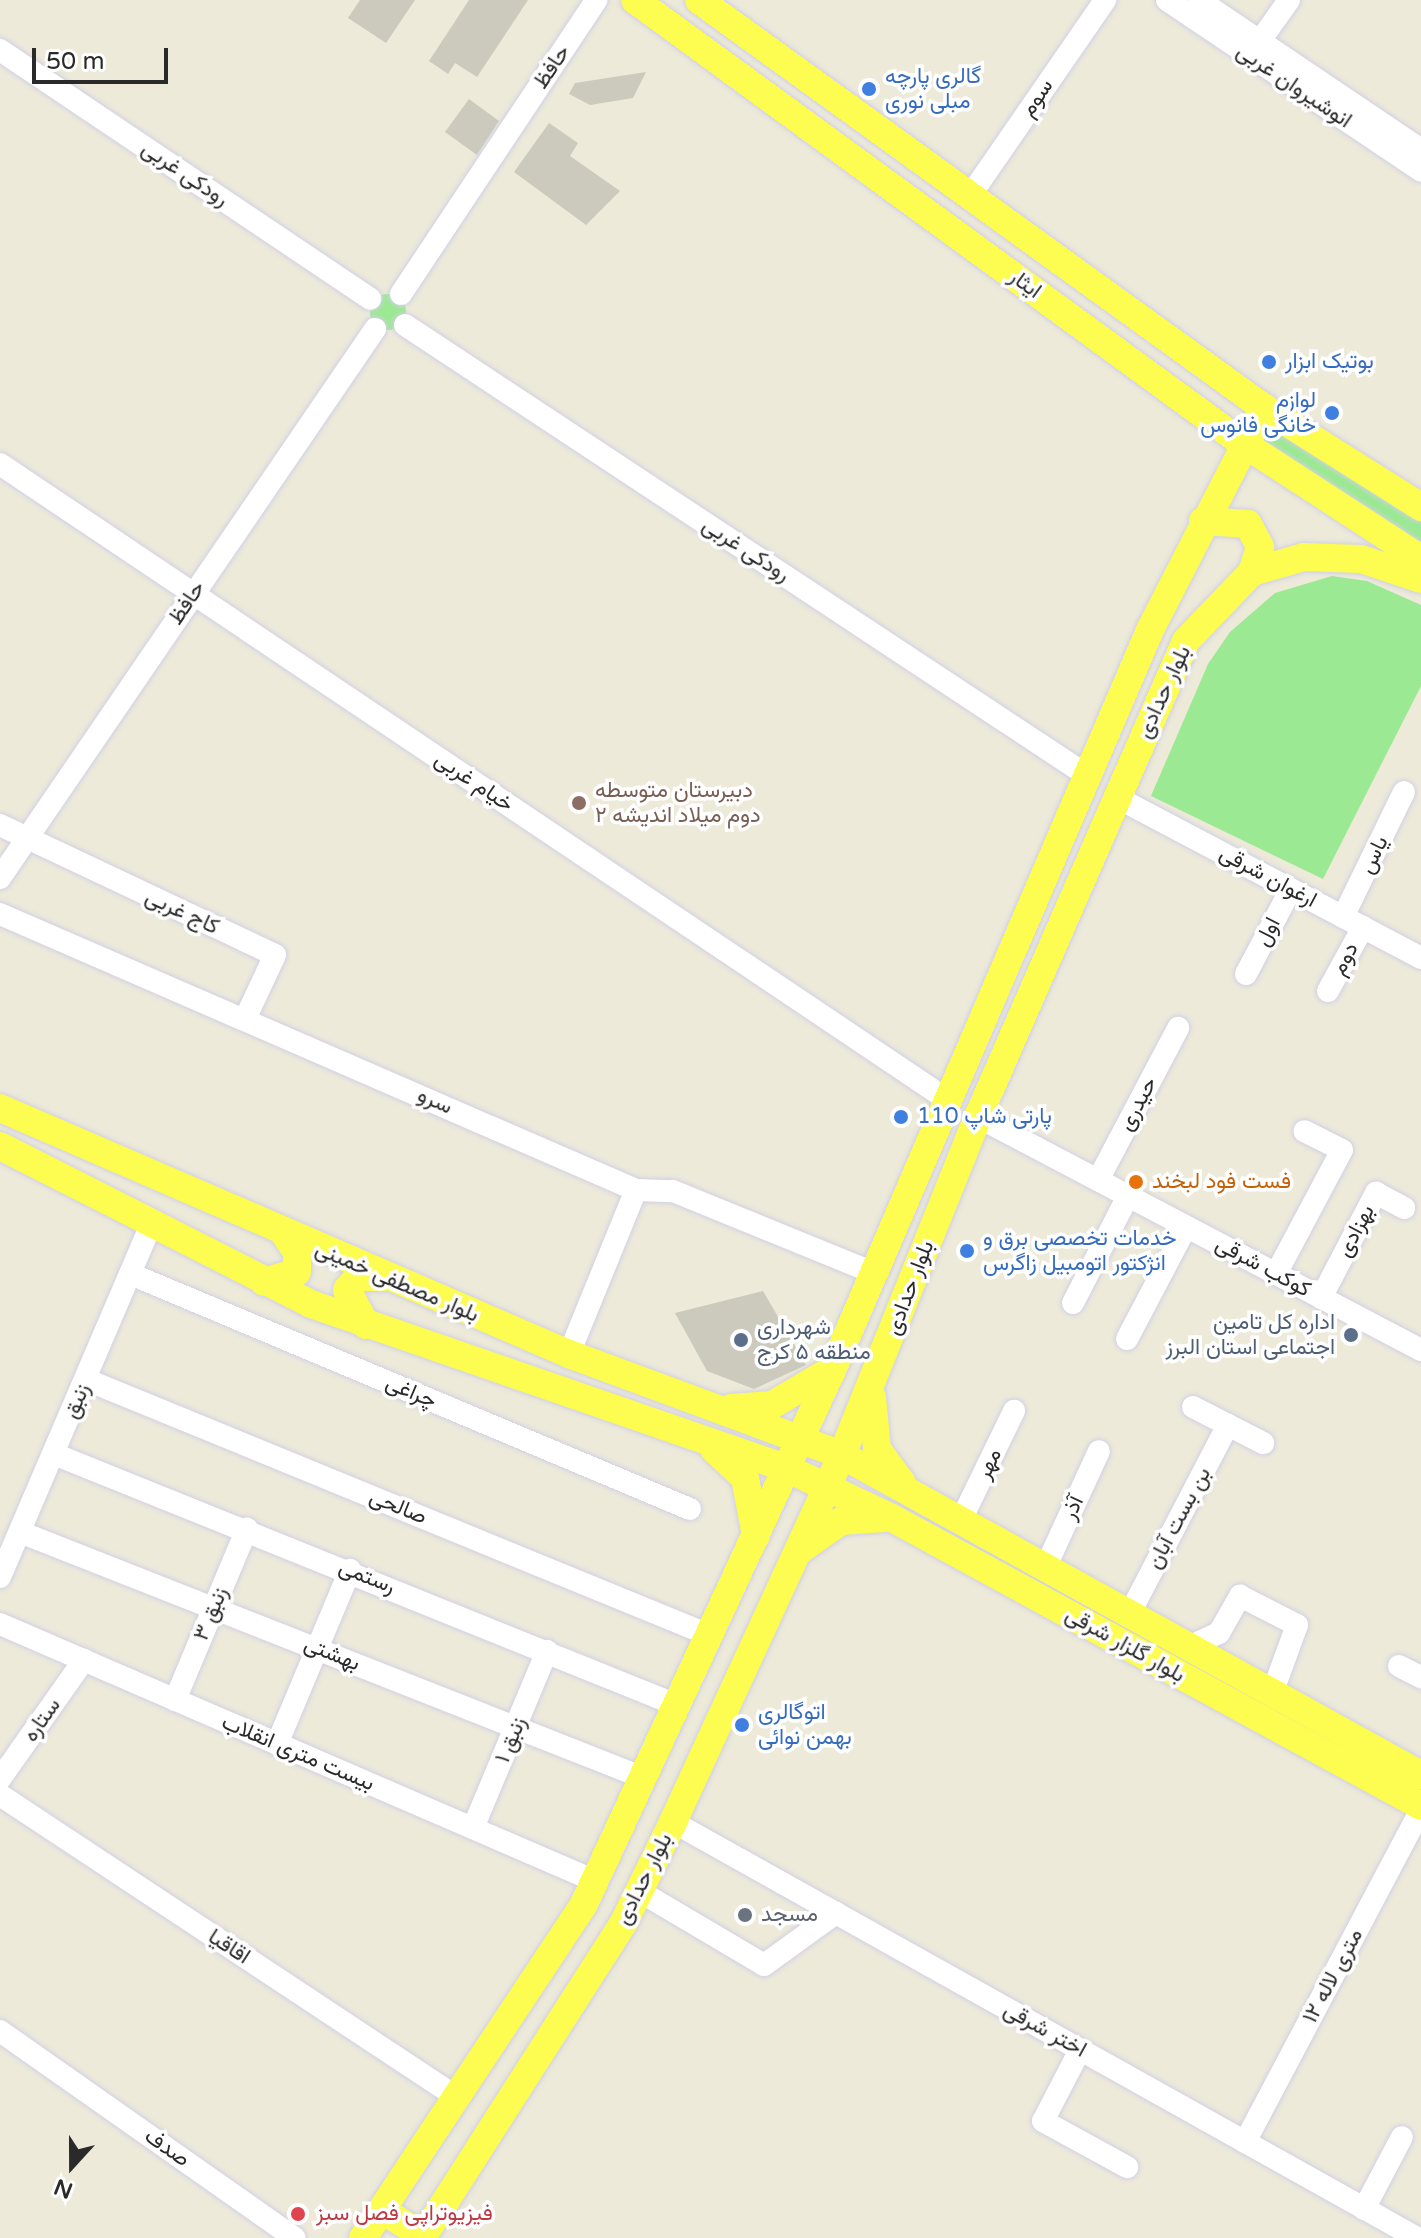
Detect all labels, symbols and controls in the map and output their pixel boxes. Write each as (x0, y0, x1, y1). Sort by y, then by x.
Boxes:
scale bar (36, 32, 172, 82)
street label: انوشیروان غربی (1231, 38, 1357, 134)
street label: حافظ (528, 40, 576, 94)
text: 50 m (46, 47, 104, 76)
place label: گالری پارچه مبلی نوری (885, 63, 981, 114)
street label: سوم (1015, 74, 1059, 122)
marker: گالری پارچه مبلی نوری (860, 80, 878, 98)
street label: رودکی غربی (136, 135, 234, 213)
street label: ایثار (1004, 263, 1046, 305)
place label: بوتیک ابزار (1285, 349, 1374, 375)
marker: بوتیک ابزار (1260, 353, 1278, 371)
place label: لوازم خانگی فانوس (1200, 387, 1316, 438)
marker: لوازم خانگی فانوس (1323, 404, 1341, 422)
street label: رودکی غربی (697, 512, 795, 588)
street label: حافظ (163, 576, 211, 630)
street label: بلوار حدادی (1131, 641, 1197, 743)
street label: خیام غربی (430, 746, 518, 818)
place label: دبیرستان متوسطه دوم میلاد اندیشه ۲ (595, 777, 760, 828)
marker: دبیرستان متوسطه دوم میلاد اندیشه ۲ (570, 794, 588, 812)
street label: یاس (1354, 832, 1394, 878)
street label: ارغوان شرقی (1215, 840, 1321, 914)
street label: کاج غربی (141, 884, 223, 940)
street label: اول (1250, 913, 1286, 951)
street label: دوم (1326, 938, 1364, 980)
street label: حیدری (1113, 1072, 1163, 1136)
street label: سرو (414, 1082, 456, 1120)
place label: پارتی شاپ 110 (917, 1104, 1052, 1130)
marker: پارتی شاپ 110 (892, 1108, 910, 1126)
place label: فست فود لبخند (1152, 1169, 1291, 1195)
marker: فست فود لبخند (1127, 1173, 1145, 1191)
street label: بهزادی (1331, 1200, 1381, 1262)
place label: خدمات تخصصی برق و انژکتور اتومبیل زاگرس (983, 1225, 1177, 1276)
street label: کوکب شرقی (1211, 1231, 1315, 1303)
street label: بلوار مصطفی خمینی (311, 1236, 483, 1328)
street label: بلوار حدادی (880, 1237, 940, 1339)
marker: خدمات تخصصی برق و انژکتور اتومبیل زاگرس (958, 1242, 976, 1260)
place label: اداره کل تامین اجتماعی استان البرز (1165, 1309, 1335, 1360)
place label: شهرداری منطقه ۵ کرج (757, 1314, 871, 1366)
marker: اداره کل تامین اجتماعی استان البرز (1342, 1326, 1360, 1344)
marker: شهرداری منطقه ۵ کرج (732, 1331, 750, 1349)
street label: چراغی (382, 1370, 440, 1414)
street label: زنبق (58, 1379, 96, 1423)
street label: مهر (970, 1444, 1008, 1484)
street label: بن بست آبان (1141, 1463, 1217, 1573)
street label: صالحی (365, 1484, 431, 1530)
street label: آذر (1056, 1492, 1090, 1524)
street label: رستمی (335, 1554, 399, 1600)
street label: زنبق ۳ (188, 1583, 234, 1645)
street label: بلوار گلزار شرقی (1061, 1601, 1189, 1689)
street label: بهشتی (300, 1631, 364, 1677)
street label: ستاره (18, 1693, 66, 1747)
place label: اتوگالری بهمن نوائی (758, 1699, 852, 1750)
street label: بیست متری انقلاب (218, 1709, 378, 1797)
street label: زنبق ۱ (490, 1713, 532, 1767)
marker: اتوگالری بهمن نوائی (733, 1716, 751, 1734)
street label: بلوار حدادی (610, 1829, 678, 1929)
place label: مسجد (761, 1902, 818, 1928)
marker: مسجد (736, 1906, 754, 1924)
street label: اقاقیا (203, 1924, 255, 1970)
street label: ۱۲ متری لاله (1297, 1924, 1369, 2028)
street label: اختر شرقی (999, 1996, 1091, 2064)
street label: صدف (139, 2123, 195, 2173)
north arrow (32, 2126, 112, 2206)
text: N (50, 2173, 76, 2204)
place label: فیزیوتراپی فصل سبز (316, 2201, 493, 2227)
marker: فیزیوتراپی فصل سبز (287, 2203, 309, 2225)

